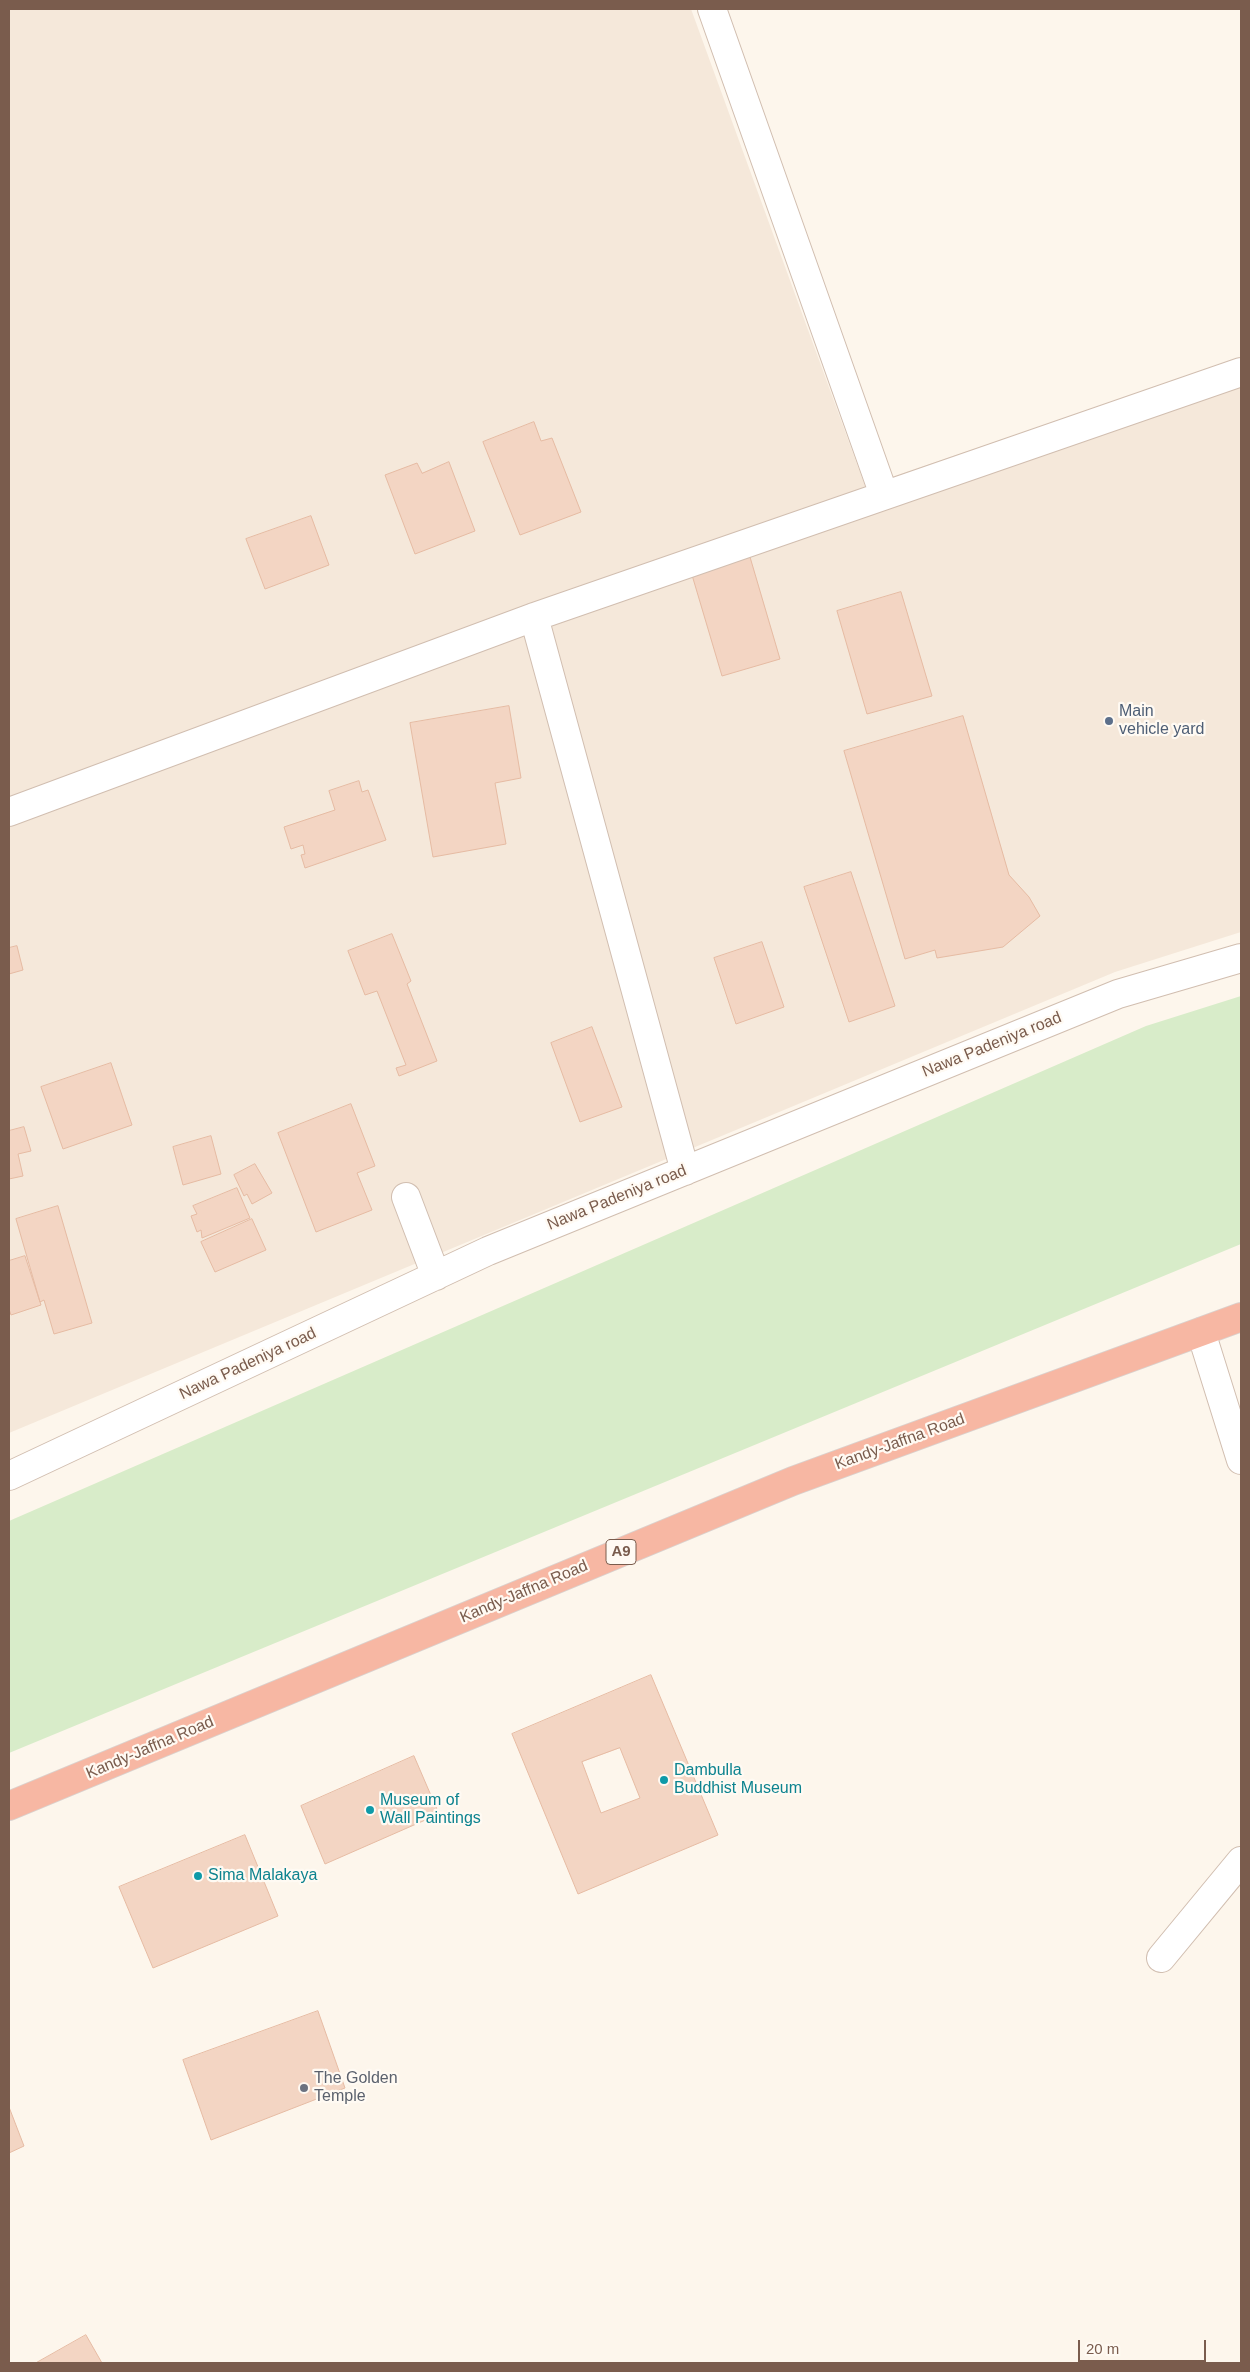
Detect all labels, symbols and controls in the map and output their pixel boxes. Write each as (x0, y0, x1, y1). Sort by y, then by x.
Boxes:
place label: Main vehicle yard (1119, 702, 1204, 740)
marker: Main vehicle yard (1103, 715, 1115, 727)
street label: Nawa Padeniya road (920, 1008, 1064, 1082)
street label: Nawa Padeniya road (545, 1161, 689, 1235)
street label: Nawa Padeniya road (177, 1324, 319, 1404)
street label: Kandy-Jaffna Road (832, 1410, 968, 1474)
road number: A9 (606, 1540, 636, 1564)
street label: Kandy-Jaffna Road (457, 1556, 591, 1628)
street label: Kandy-Jaffna Road (83, 1712, 217, 1784)
place label: Dambulla Buddhist Museum (674, 1761, 802, 1799)
marker: Dambulla Buddhist Museum (658, 1774, 670, 1786)
place label: Museum of Wall Paintings (380, 1791, 481, 1829)
marker: Museum of Wall Paintings (364, 1804, 376, 1816)
place label: Sima Malakaya (208, 1866, 317, 1886)
marker: Sima Malakaya (192, 1870, 204, 1882)
place label: The Golden Temple (314, 2069, 398, 2107)
marker: The Golden Temple (298, 2082, 310, 2094)
scale bar (1080, 2330, 1208, 2362)
text: 20 m (1086, 2340, 1119, 2357)

